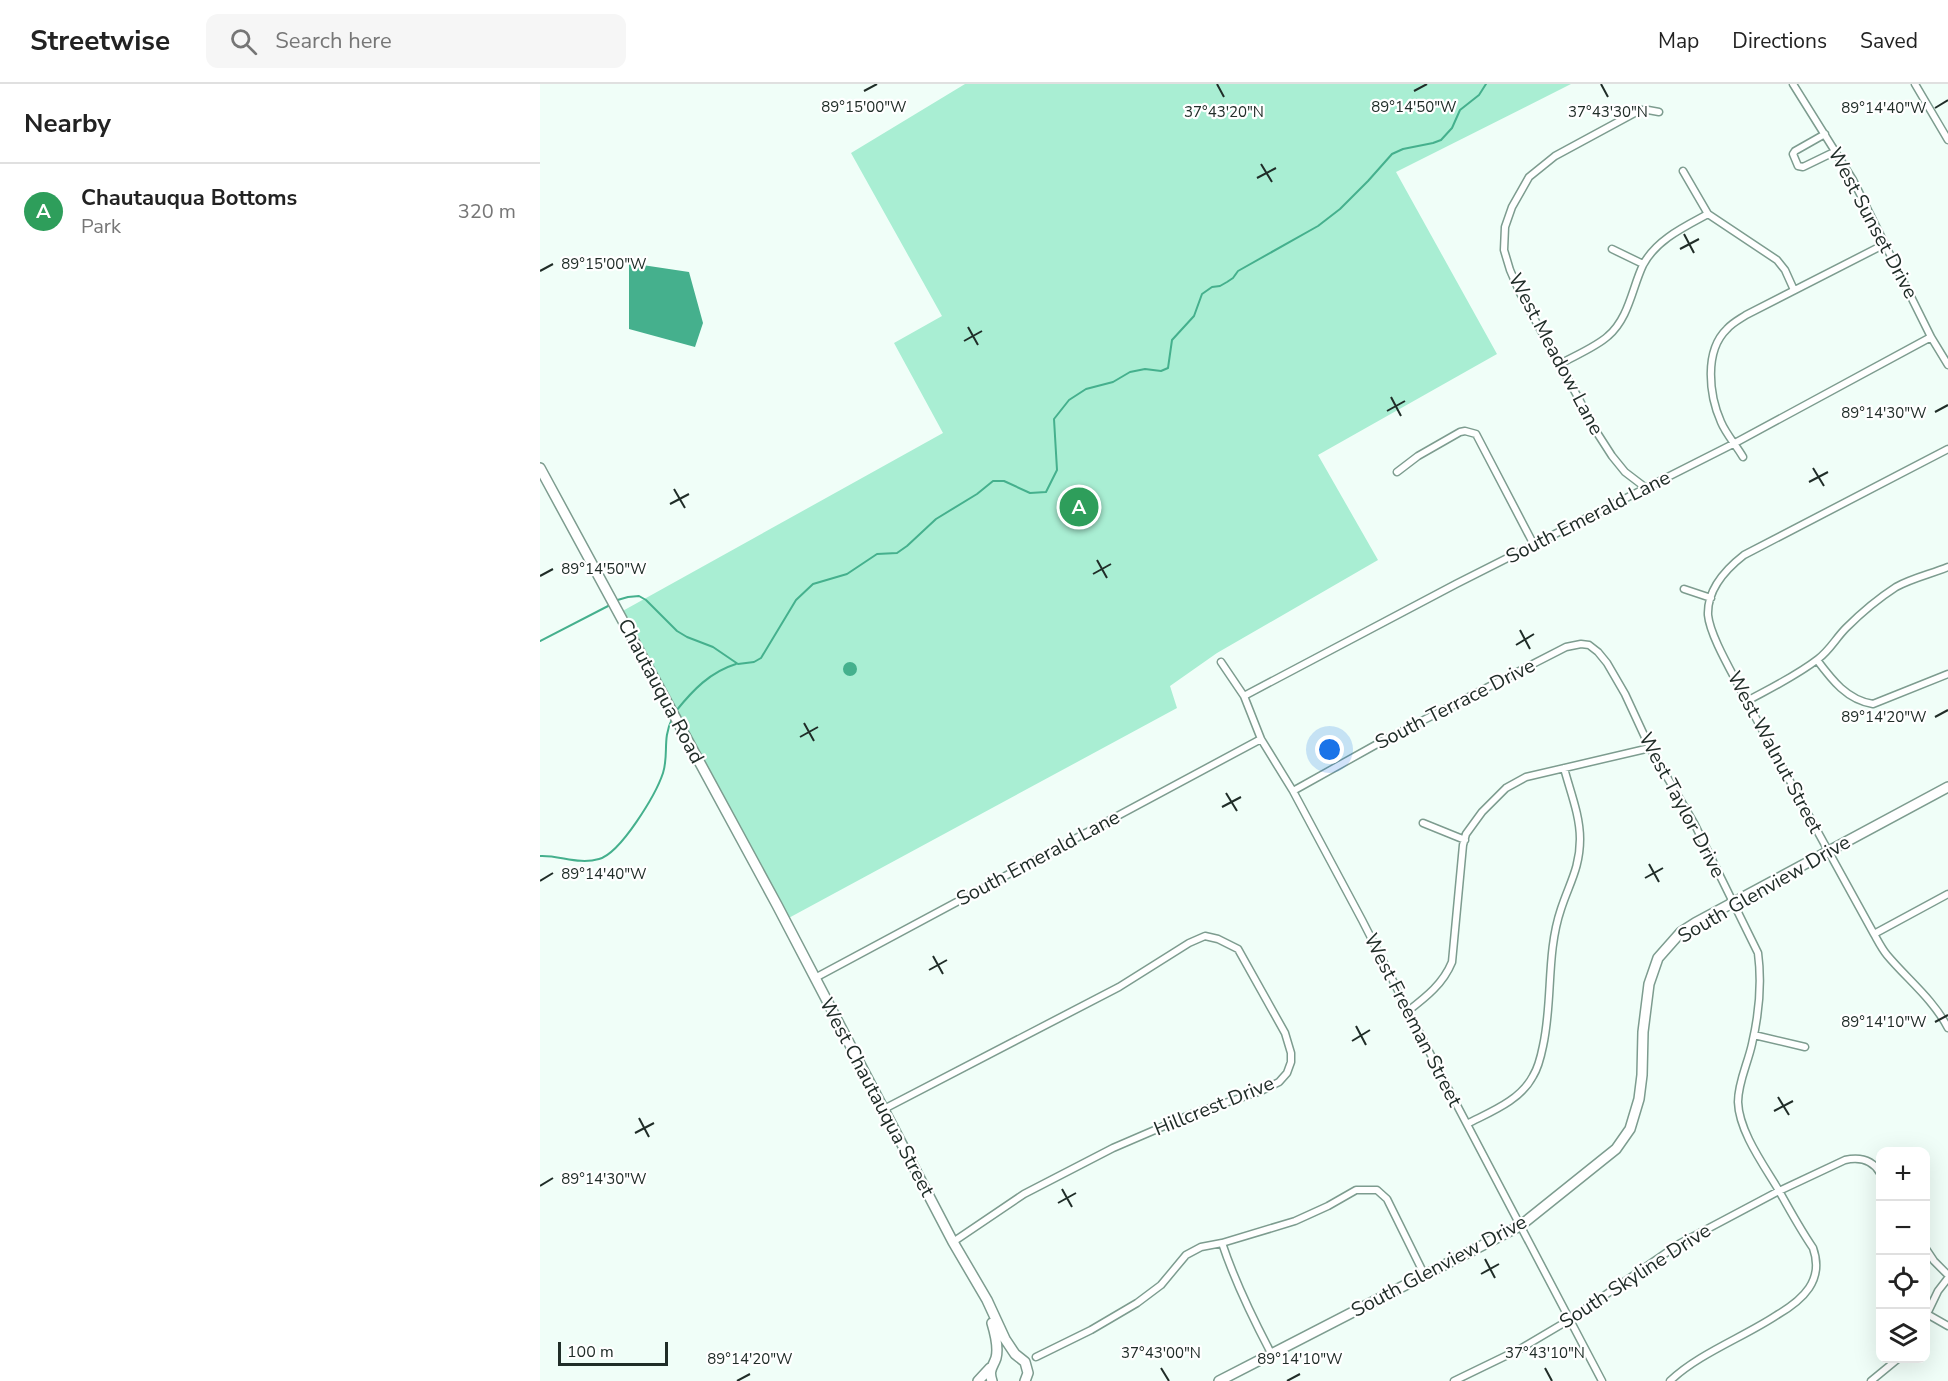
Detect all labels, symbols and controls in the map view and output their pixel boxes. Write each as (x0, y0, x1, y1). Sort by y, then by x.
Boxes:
search box (206, 14, 626, 68)
text: Streetwise (30, 22, 170, 60)
icon: search (227, 25, 260, 58)
text: Search here (275, 26, 392, 56)
text: Map (1658, 27, 1699, 55)
text: Directions (1732, 27, 1827, 55)
text: Saved (1860, 27, 1918, 55)
text: 89°15'00"W (821, 97, 907, 117)
text: 89°14'50"W (1371, 97, 1457, 117)
text: 89°14'40"W (1841, 98, 1927, 118)
text: 37°43'20"N (1184, 102, 1264, 122)
text: 37°43'30"N (1568, 102, 1648, 122)
text: Nearby (24, 106, 111, 141)
street label: West Sunset Drive (1822, 143, 1924, 303)
text: Chautauqua Bottoms (81, 183, 297, 213)
text: A (36, 198, 51, 225)
text: 320 m (458, 198, 516, 225)
text: Park (81, 213, 121, 240)
text: 89°15'00"W (561, 254, 647, 274)
street label: West Meadow Lane (1502, 268, 1610, 440)
text: 89°14'30"W (1841, 403, 1927, 423)
street label: South Emerald Lane (1501, 464, 1675, 570)
pin: A (1060, 484, 1098, 530)
text: 89°14'50"W (561, 559, 647, 579)
street label: Chautauqua Road (611, 614, 711, 768)
street label: South Terrace Drive (1370, 652, 1540, 756)
street label: West Walnut Street (1721, 666, 1830, 839)
text: 89°14'20"W (1841, 707, 1927, 727)
street label: West Taylor Drive (1632, 728, 1732, 882)
your location (1315, 735, 1344, 764)
street label: South Emerald Lane (952, 804, 1124, 912)
street label: South Glenview Drive (1673, 829, 1855, 949)
text: 89°14'40"W (561, 864, 647, 884)
street label: West Freeman Street (1358, 929, 1469, 1112)
street label: West Chautauqua Street (813, 993, 941, 1202)
text: 89°14'10"W (1841, 1012, 1927, 1032)
street label: Hillcrest Drive (1150, 1070, 1278, 1142)
map controls (1876, 1147, 1930, 1363)
button: + (1876, 1147, 1930, 1201)
text: 89°14'30"W (561, 1169, 647, 1189)
button: − (1876, 1201, 1930, 1255)
street label: South Glenview Drive (1346, 1208, 1532, 1324)
street label: South Skyline Drive (1554, 1217, 1716, 1335)
button: locate (1876, 1255, 1930, 1309)
button: layers (1876, 1309, 1930, 1363)
scale bar (558, 1339, 668, 1366)
text: 100 m (567, 1341, 614, 1363)
text: 37°43'00"N (1121, 1343, 1201, 1363)
text: 37°43'10"N (1505, 1343, 1585, 1363)
text: 89°14'20"W (707, 1349, 793, 1369)
text: 89°14'10"W (1257, 1349, 1343, 1369)

